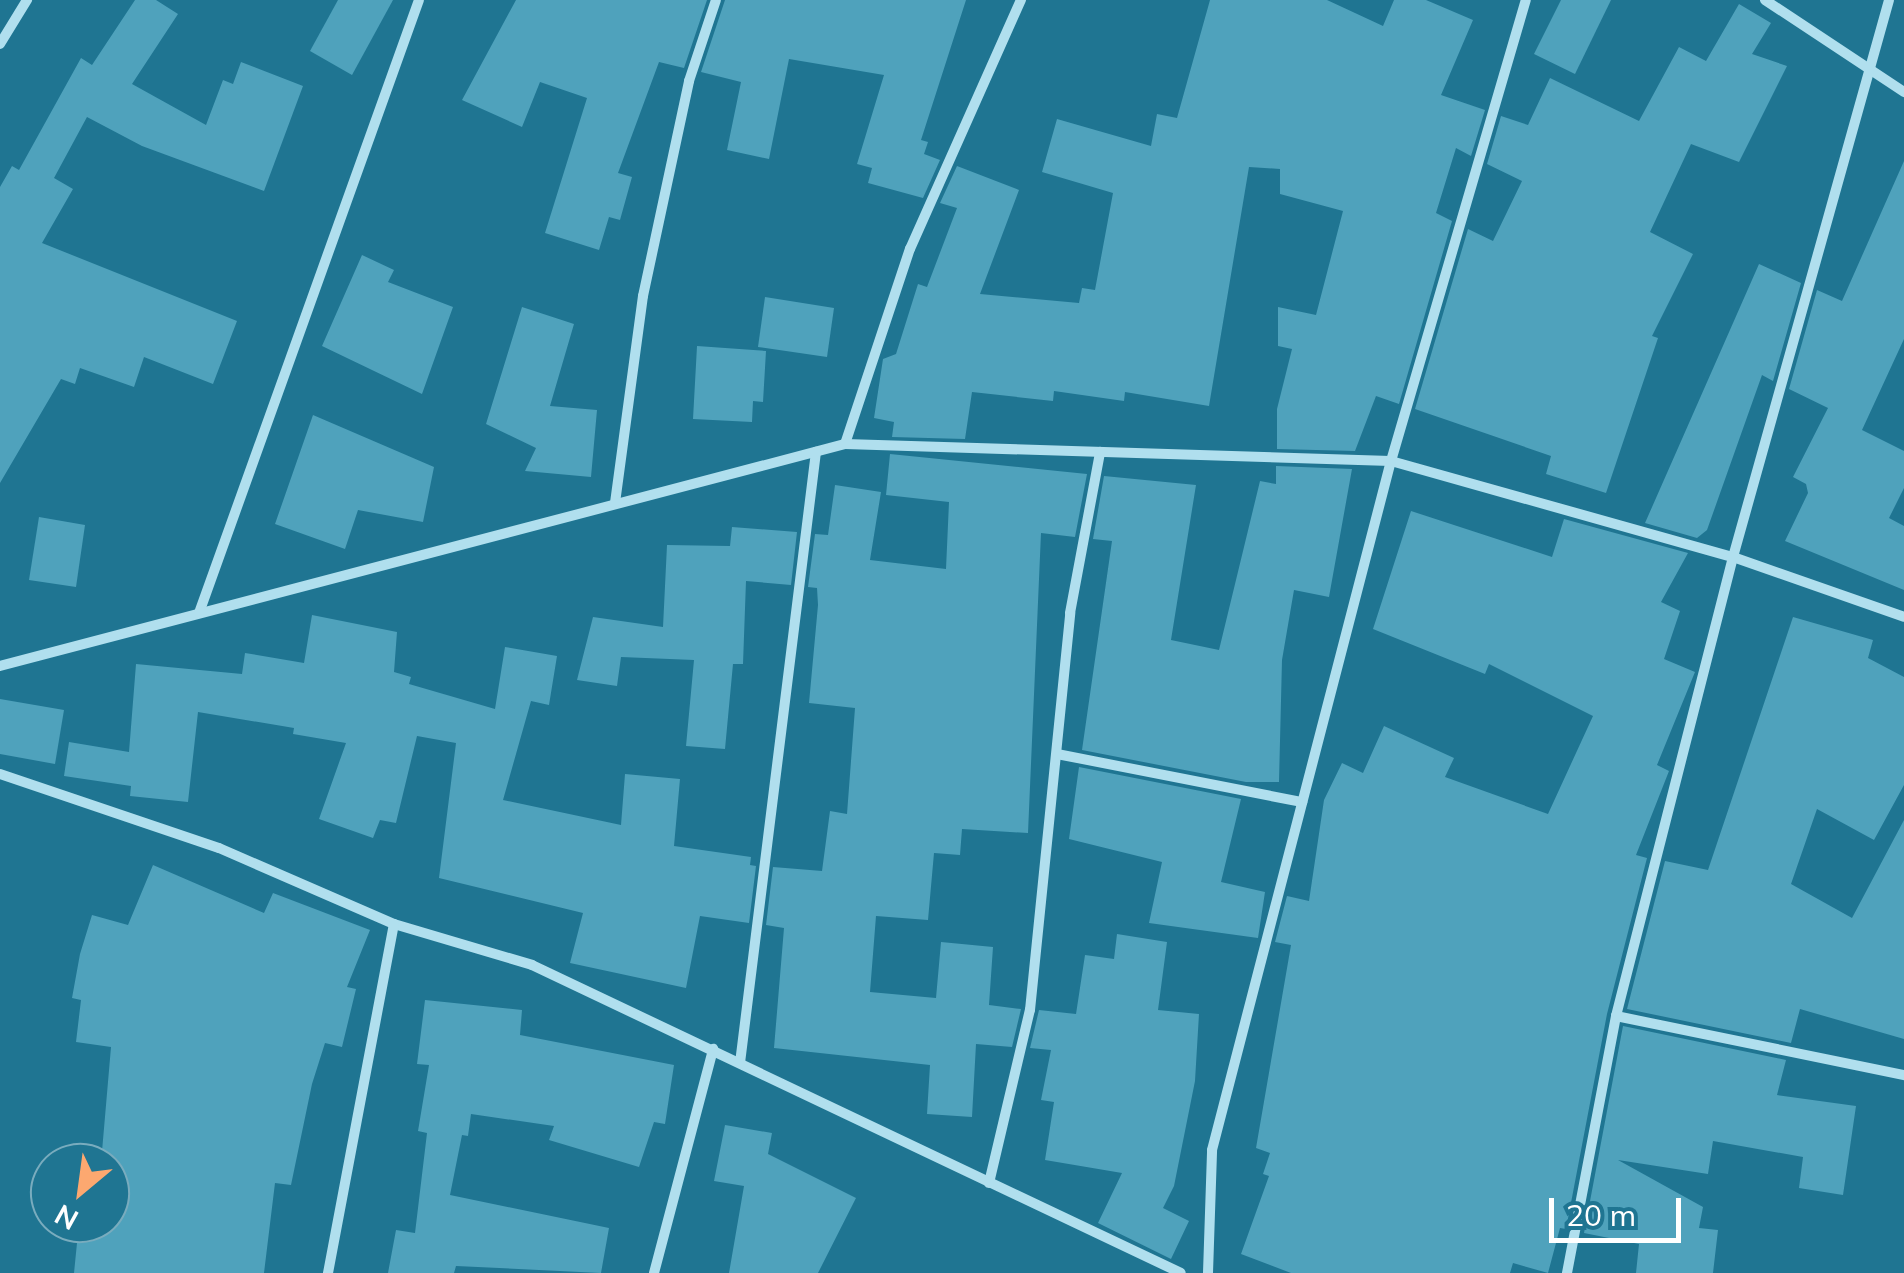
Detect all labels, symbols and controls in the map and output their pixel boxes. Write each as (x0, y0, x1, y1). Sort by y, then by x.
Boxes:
north arrow (30, 1143, 130, 1243)
scale bar (1554, 1178, 1686, 1240)
text: 20 m (1566, 1196, 1636, 1234)
text: N (48, 1198, 84, 1238)

